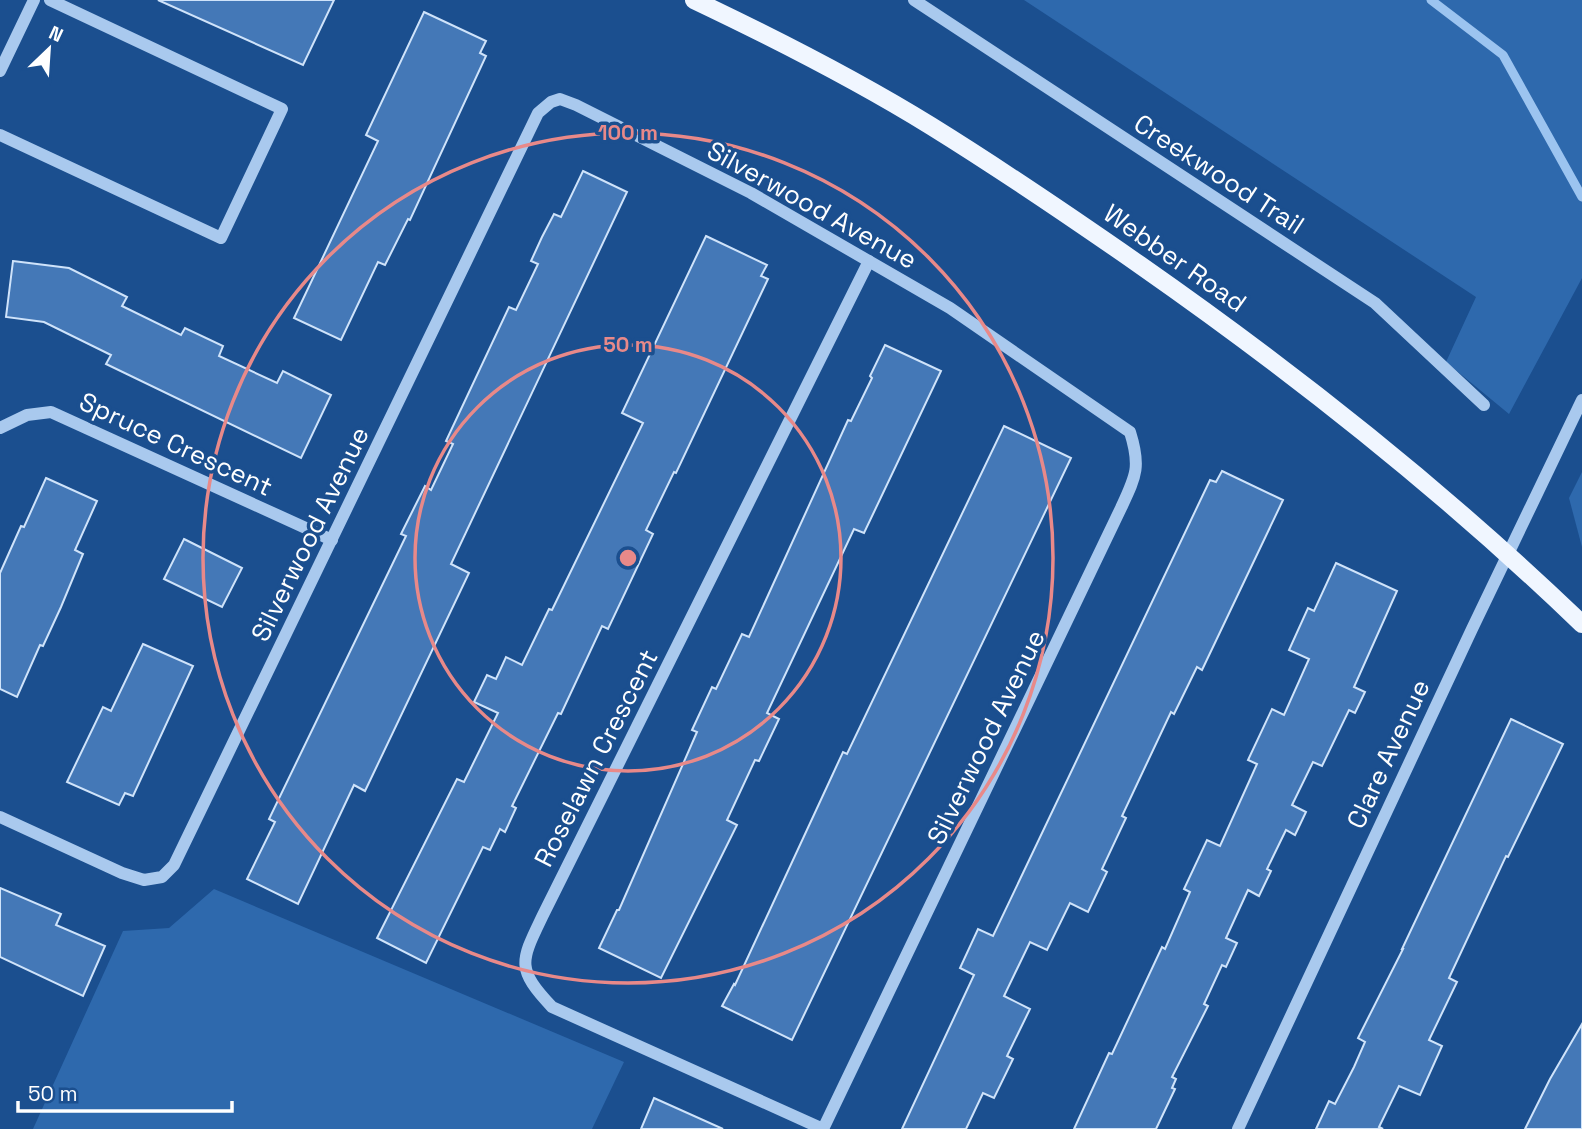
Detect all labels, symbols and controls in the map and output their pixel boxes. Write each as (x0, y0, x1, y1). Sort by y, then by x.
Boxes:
north arrow (14, 14, 84, 84)
text: N (45, 20, 67, 48)
street label: Creekwood Trail (1127, 106, 1311, 242)
text: 100 m (598, 119, 658, 146)
street label: Silverwood Avenue (701, 133, 923, 277)
street label: Webber Road (1097, 196, 1253, 320)
text: 50 m (603, 331, 653, 358)
street label: Spruce Crescent (74, 384, 278, 504)
street label: Silverwood Avenue (243, 421, 377, 647)
centre of rings (616, 546, 640, 570)
street label: Silverwood Avenue (919, 624, 1053, 850)
street label: Roselawn Crescent (526, 644, 666, 872)
street label: Clare Avenue (1339, 674, 1437, 834)
scale bar (18, 1070, 231, 1114)
text: 50 m (28, 1080, 78, 1107)

